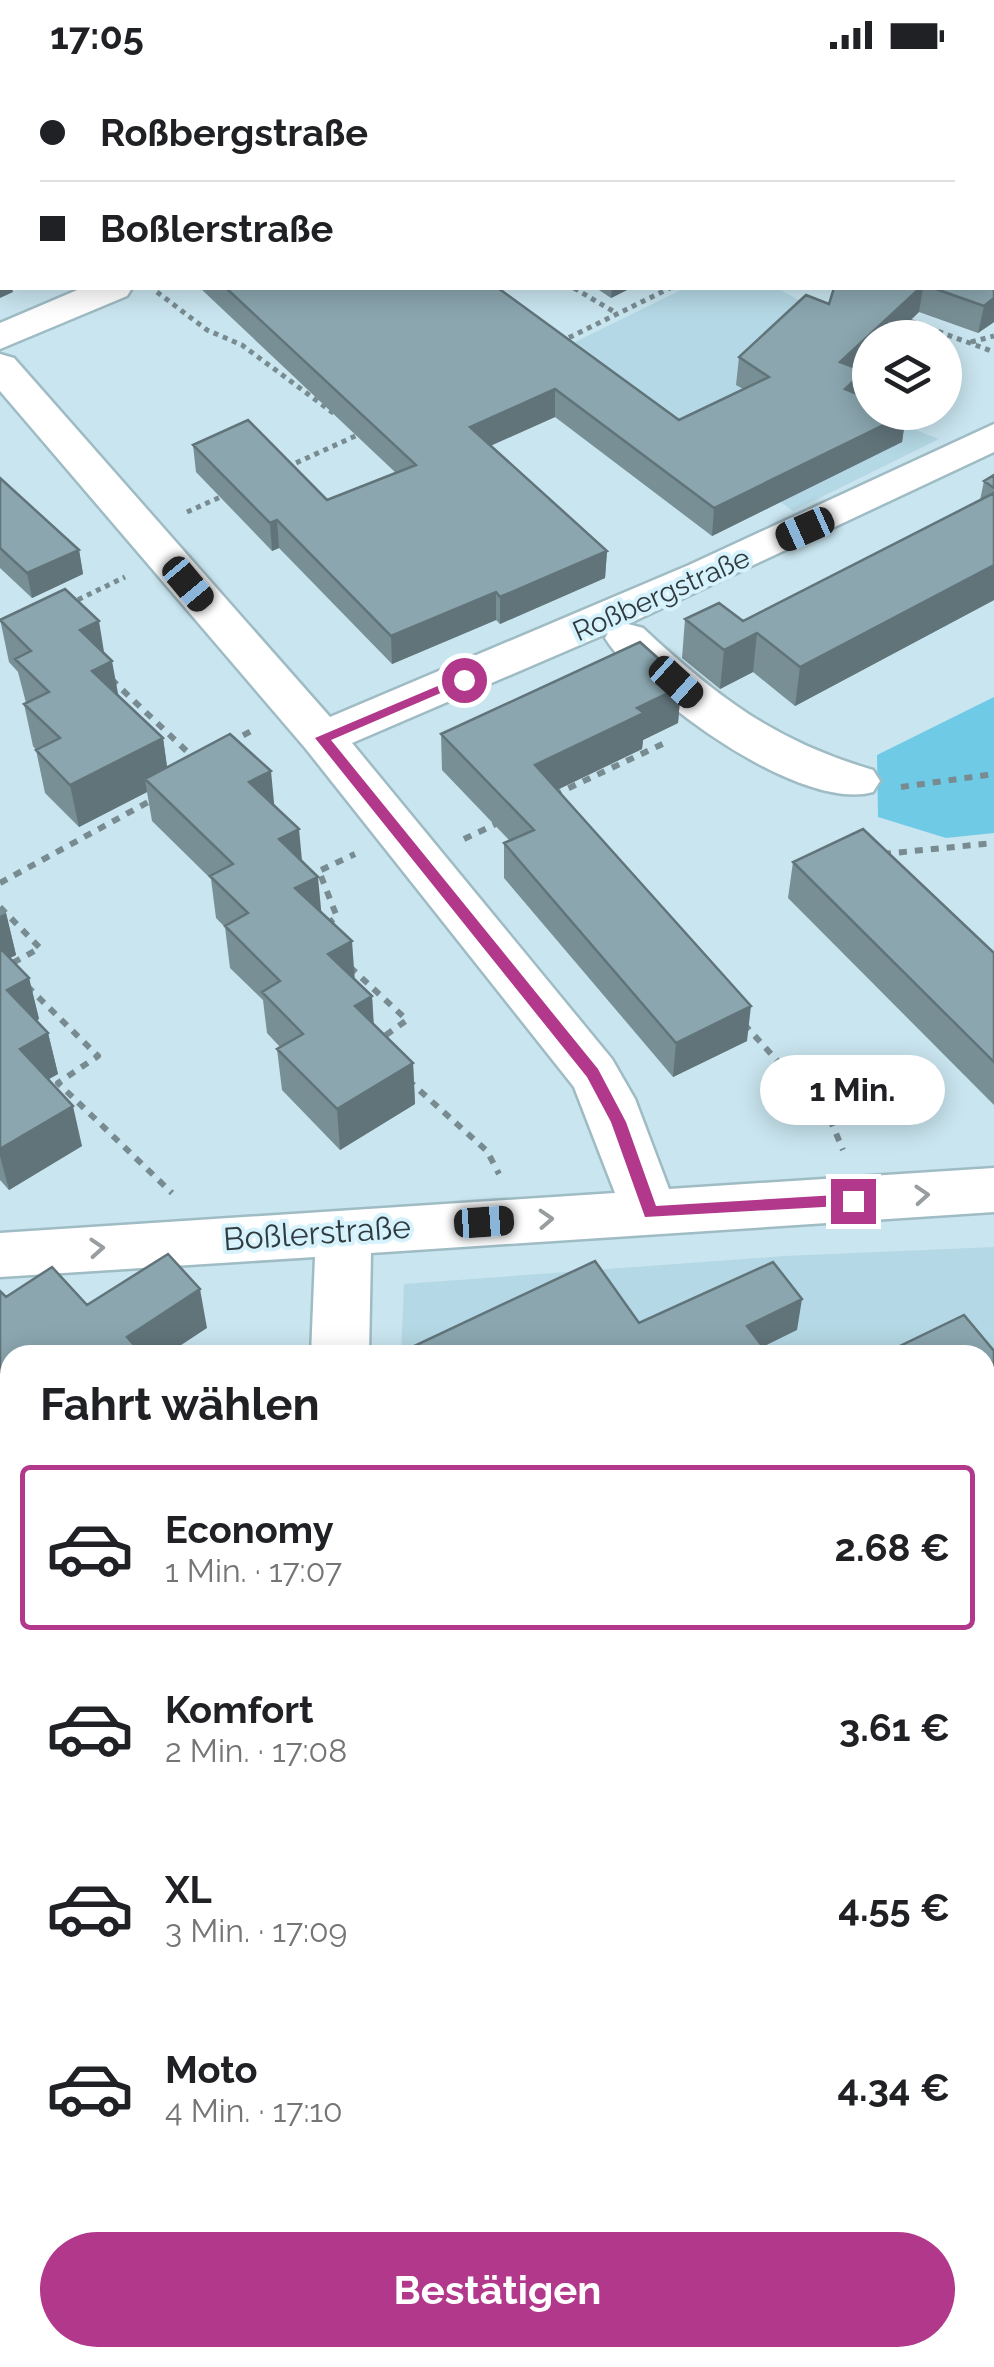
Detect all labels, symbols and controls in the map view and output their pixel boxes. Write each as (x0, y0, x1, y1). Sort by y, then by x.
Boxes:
text: 17:05 (50, 13, 144, 58)
text: Roßbergstraße (100, 110, 368, 155)
text: Boßlerstraße (100, 206, 333, 251)
map controls (852, 320, 962, 430)
button: layers (852, 320, 962, 430)
car (771, 503, 839, 555)
street label: Roßbergstraße (568, 541, 755, 648)
car (157, 551, 219, 617)
car (644, 651, 708, 713)
route start (442, 658, 487, 703)
callout: 1 Min. (760, 1056, 946, 1126)
text: 1 Min. (810, 1071, 895, 1108)
route end (831, 1179, 876, 1224)
one-way arrow (915, 1185, 931, 1207)
car (453, 1205, 515, 1239)
street label: Boßlerstraße (222, 1207, 412, 1258)
one-way arrow (539, 1209, 555, 1230)
one-way arrow (90, 1238, 106, 1259)
text: Fahrt wählen (40, 1378, 320, 1431)
icon: car (45, 1503, 135, 1593)
text: Economy (165, 1507, 334, 1552)
text: 2.68 € (835, 1525, 950, 1570)
text: 1 Min. · 17:07 (165, 1552, 342, 1589)
icon: car (45, 1683, 135, 1773)
text: Komfort (165, 1687, 314, 1732)
text: 3.61 € (839, 1705, 950, 1750)
text: 2 Min. · 17:08 (165, 1732, 347, 1769)
icon: car (45, 1863, 135, 1953)
text: XL (165, 1867, 212, 1912)
text: 4.55 € (838, 1885, 950, 1930)
text: 3 Min. · 17:09 (165, 1912, 347, 1949)
icon: car (45, 2043, 135, 2133)
text: Moto (165, 2047, 258, 2092)
text: 4.34 € (837, 2065, 950, 2110)
text: 4 Min. · 17:10 (165, 2092, 343, 2129)
button: Bestätigen (40, 2232, 955, 2347)

